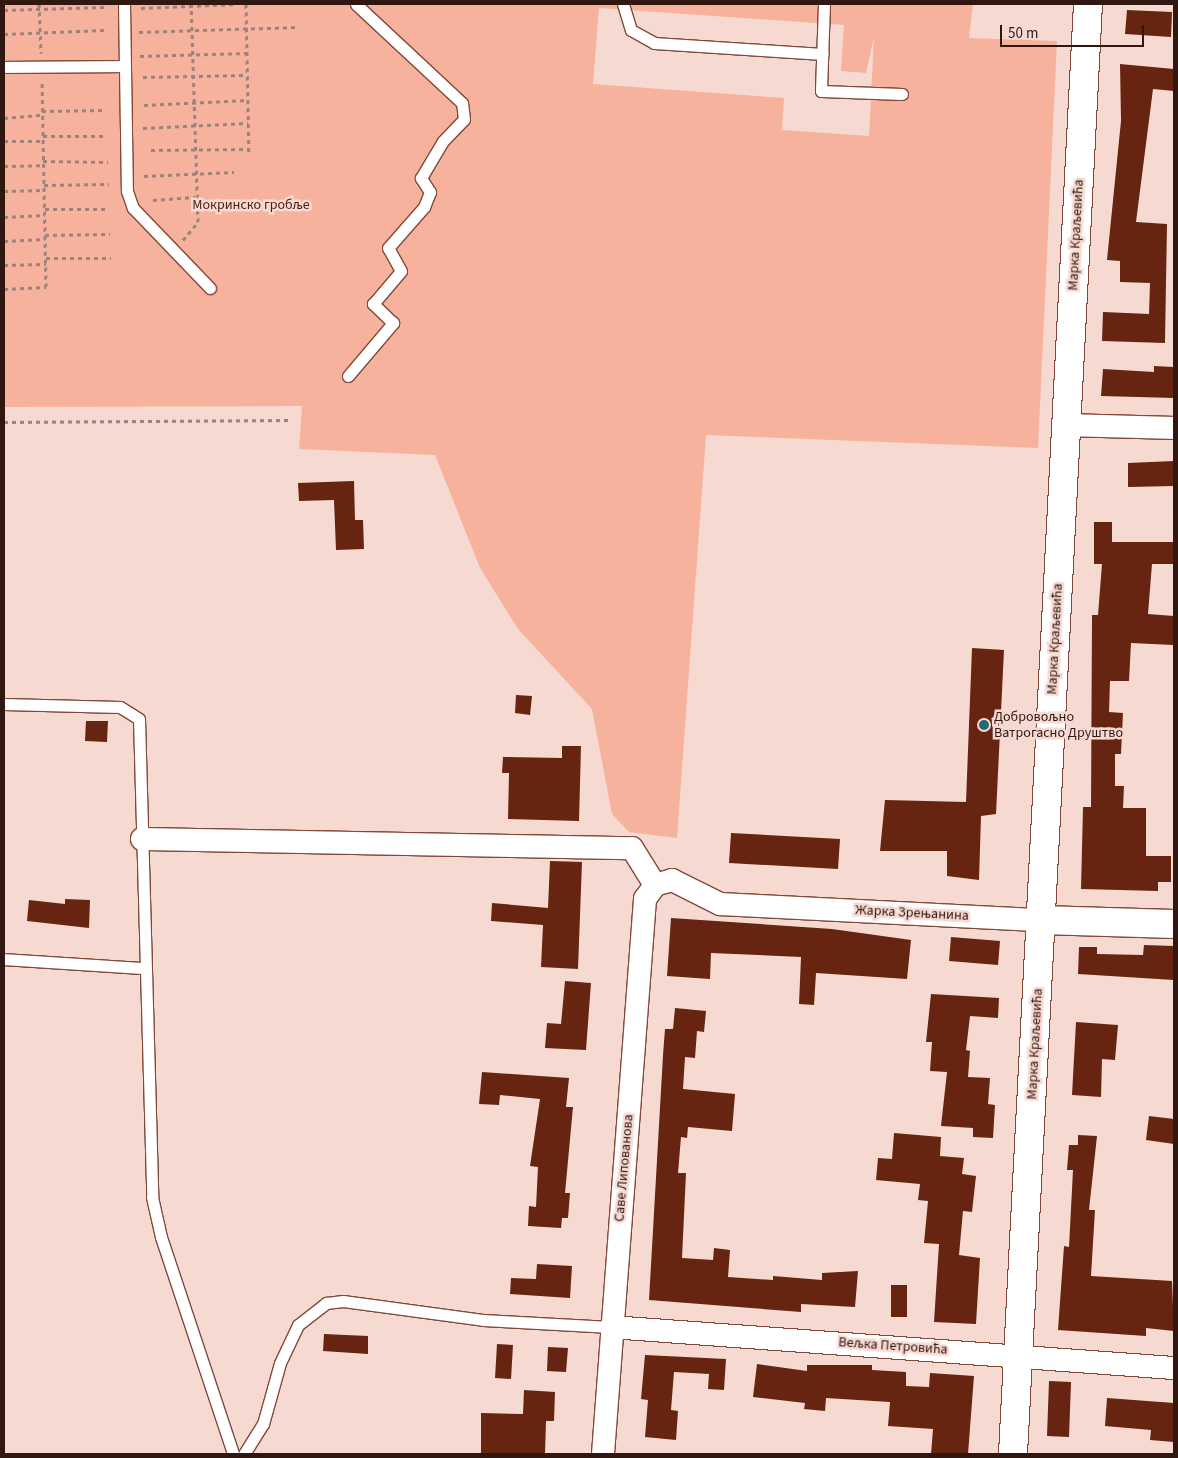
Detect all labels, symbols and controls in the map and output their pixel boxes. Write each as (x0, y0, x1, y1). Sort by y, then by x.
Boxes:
scale bar (1003, 15, 1147, 47)
text: 50 m (1008, 23, 1038, 44)
street label: Марка Краљевића (1065, 179, 1087, 291)
park label: Мокринско гробље (192, 197, 310, 213)
street label: Марка Краљевића (1044, 583, 1066, 695)
place label: Добровољно Ватрогасно Друштво (994, 709, 1123, 742)
marker: Добровољно Ватрогасно Друштво (978, 719, 990, 731)
street label: Жарка Зрењанина (855, 902, 969, 924)
street label: Марка Краљевића (1024, 988, 1046, 1100)
street label: Саве Липованова (611, 1114, 637, 1222)
street label: Вељка Петровића (838, 1334, 948, 1358)

